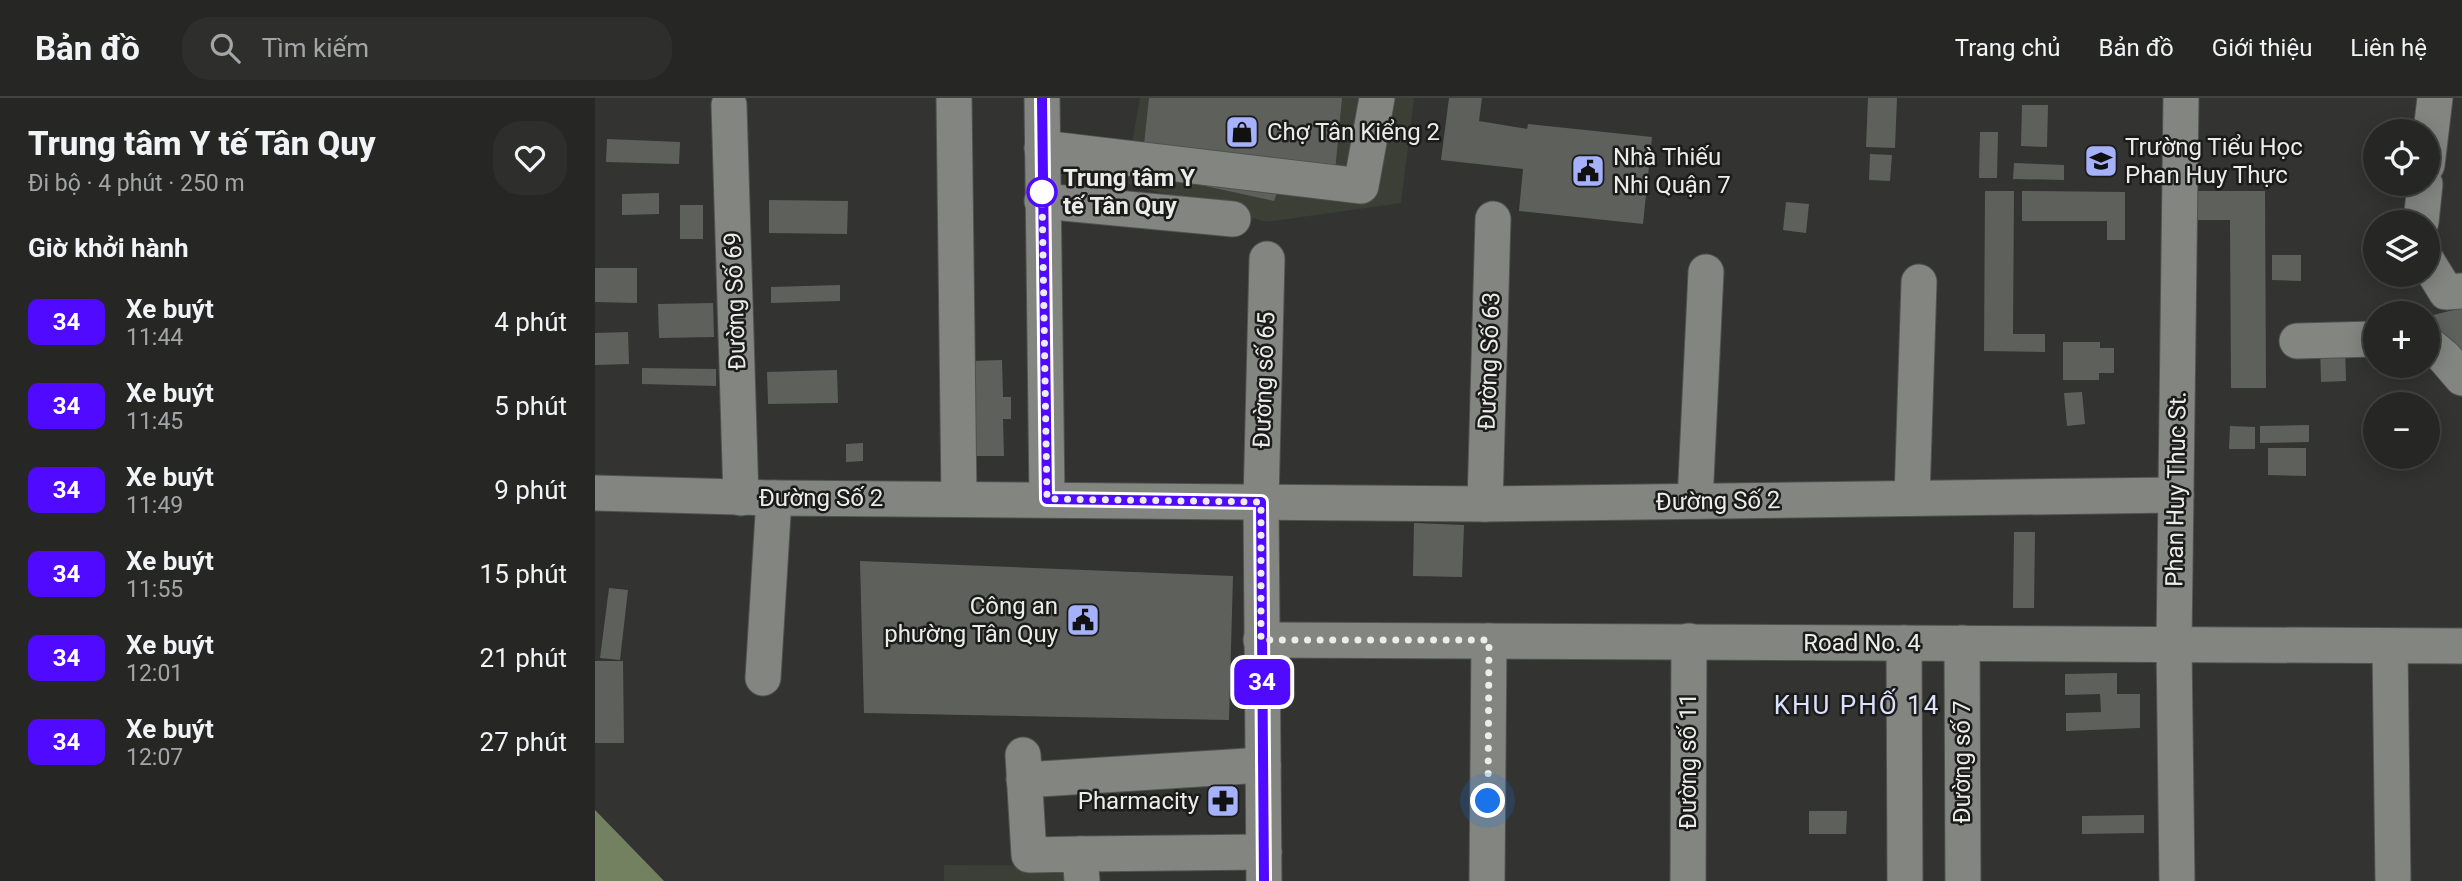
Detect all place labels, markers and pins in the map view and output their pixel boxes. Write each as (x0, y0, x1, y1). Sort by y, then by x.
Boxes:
shop icon: Chợ Tân Kiểng 2 (1223, 113, 1261, 151)
place label: Chợ Tân Kiểng 2 (1267, 118, 1440, 146)
place label: Trường Tiểu Học Phan Huy Thực (2125, 133, 2303, 189)
school or university icon: Trường Tiểu Học Phan Huy Thực (2082, 142, 2120, 180)
place label: Nhà Thiếu Nhi Quận 7 (1613, 143, 1731, 199)
public building icon: Nhà Thiếu Nhi Quận 7 (1569, 152, 1607, 190)
place label: Trung tâm Y tế Tân Quy (1063, 164, 1195, 220)
marker: Trung tâm Y tế Tân Quy (1027, 177, 1057, 207)
place label: Công an phường Tân Quy (884, 592, 1059, 648)
public building icon: Công an phường Tân Quy (1064, 601, 1102, 639)
pharmacy icon: Pharmacity (1204, 782, 1242, 820)
place label: Pharmacity (1078, 787, 1200, 815)

